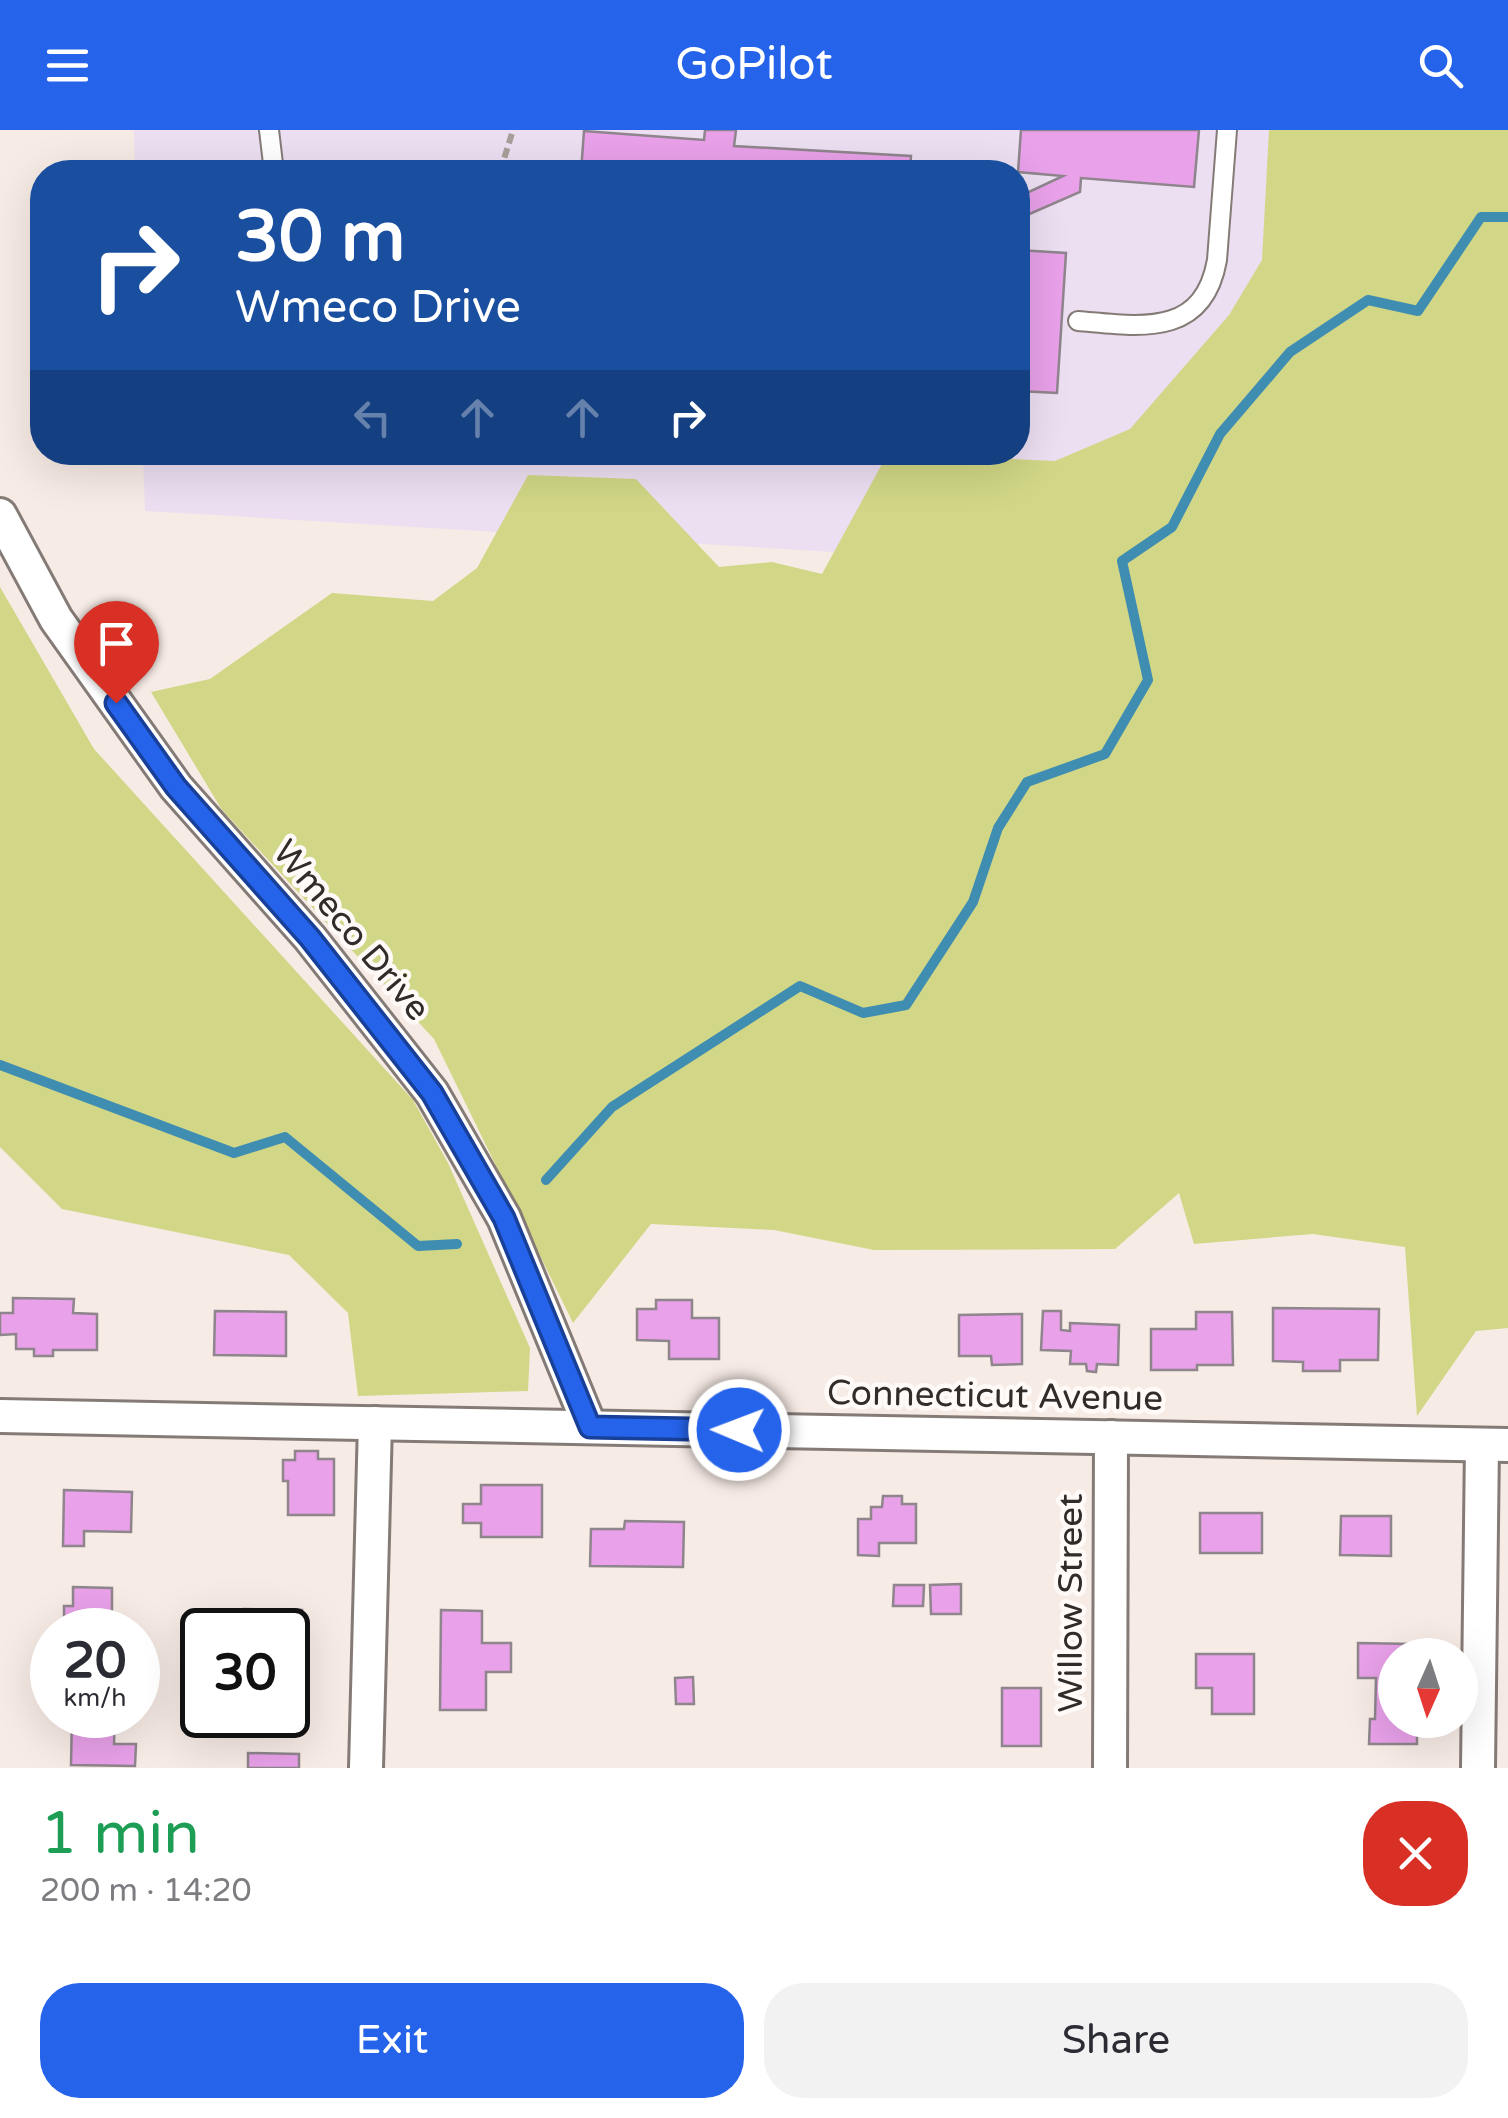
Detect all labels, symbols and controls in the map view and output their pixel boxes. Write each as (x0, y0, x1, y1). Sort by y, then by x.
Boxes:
icon: menu (40, 38, 95, 93)
text: GoPilot (675, 38, 833, 92)
icon: search (1413, 38, 1468, 93)
text: 30 m (235, 196, 405, 280)
icon: right (70, 200, 200, 330)
text: Wmeco Drive (235, 281, 521, 335)
icon: left (345, 390, 400, 445)
icon: ahead (450, 390, 505, 445)
icon: ahead (555, 390, 610, 445)
icon: right (660, 390, 715, 445)
pin (74, 601, 159, 704)
icon: arrive (89, 616, 144, 671)
street label: Wmeco Drive (264, 832, 439, 1029)
street label: Connecticut Avenue (827, 1372, 1163, 1420)
position arrow (687, 1378, 791, 1482)
street label: Willow Street (1050, 1493, 1092, 1713)
speed limit sign: 30 (180, 1608, 310, 1738)
text: 20 (64, 1631, 126, 1691)
north arrow (1378, 1638, 1478, 1738)
map controls (1378, 1638, 1478, 1738)
text: km/h (64, 1683, 126, 1713)
text: 1 min (40, 1798, 200, 1870)
button: close (1363, 1801, 1468, 1906)
text: 200 m · 14:20 (40, 1872, 252, 1910)
button: Exit (40, 1983, 744, 2098)
button: Share (764, 1983, 1468, 2098)

